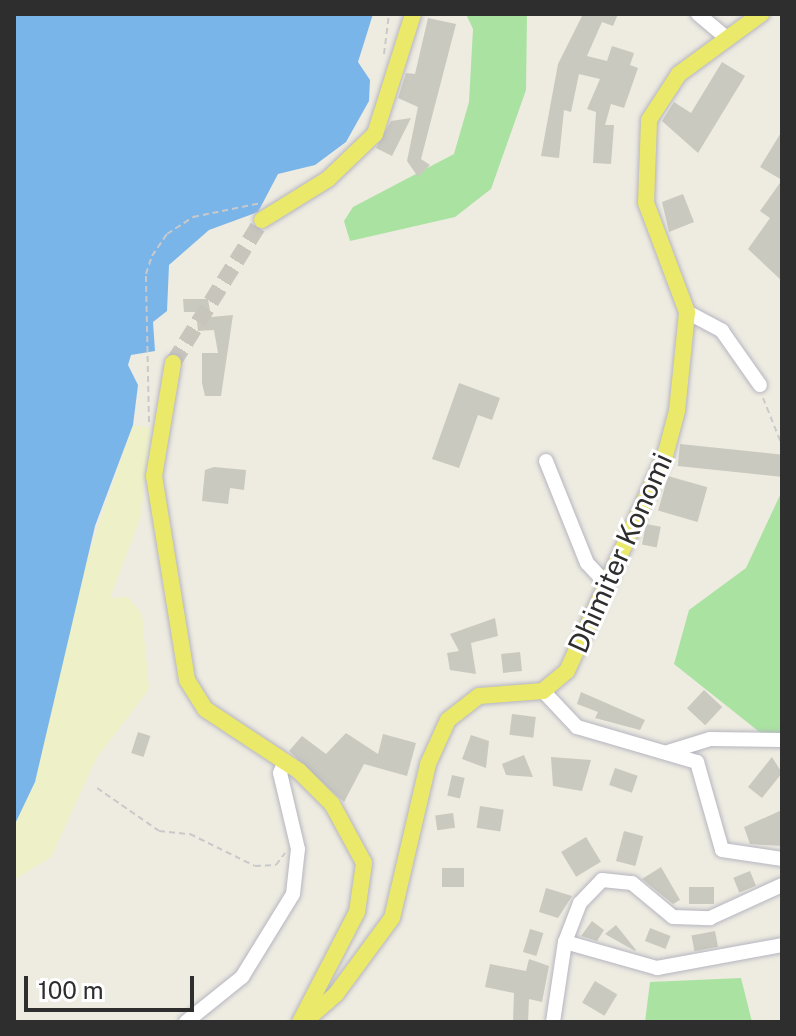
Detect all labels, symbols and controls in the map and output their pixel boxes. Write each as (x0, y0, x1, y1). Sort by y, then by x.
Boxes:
street label: Dhimiter Konomi (561, 448, 679, 658)
scale bar (28, 960, 198, 1010)
text: 100 m (38, 976, 104, 1004)

